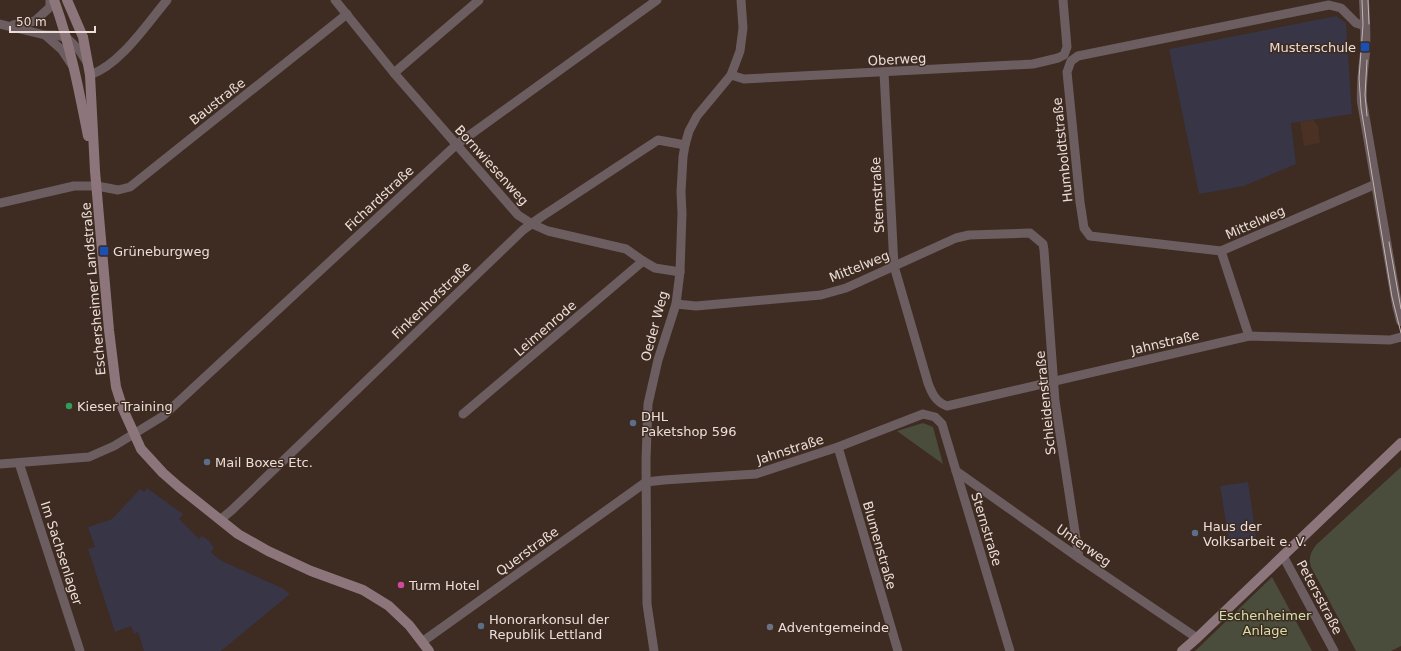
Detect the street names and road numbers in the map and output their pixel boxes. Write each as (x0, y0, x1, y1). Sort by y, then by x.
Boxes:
street label: Oberweg (867, 50, 927, 69)
street label: Baustraße (186, 75, 248, 128)
street label: Humboldtstraße (1050, 97, 1075, 203)
street label: Bornwiesenweg (452, 122, 531, 208)
street label: Sternstraße (868, 157, 887, 233)
street label: Fichardstraße (342, 163, 417, 234)
street label: Eschersheimer Landstraße (78, 202, 109, 376)
street label: Mittelweg (1223, 203, 1287, 242)
street label: Mittelweg (827, 248, 891, 285)
street label: Finkenhofstraße (389, 259, 474, 342)
street label: Oeder Weg (638, 289, 671, 363)
street label: Leimenrode (511, 298, 579, 359)
street label: Jahnstraße (1129, 327, 1201, 358)
street label: Schleidenstraße (1033, 350, 1058, 456)
street label: Jahnstraße (754, 432, 826, 468)
street label: Sternstraße (968, 491, 1005, 568)
street label: Im Sachsenlager (38, 499, 86, 608)
street label: Blumenstraße (860, 499, 899, 591)
street label: Unterweg (1054, 521, 1114, 570)
street label: Querstraße (493, 524, 561, 579)
street label: Petersstraße (1294, 558, 1345, 637)

